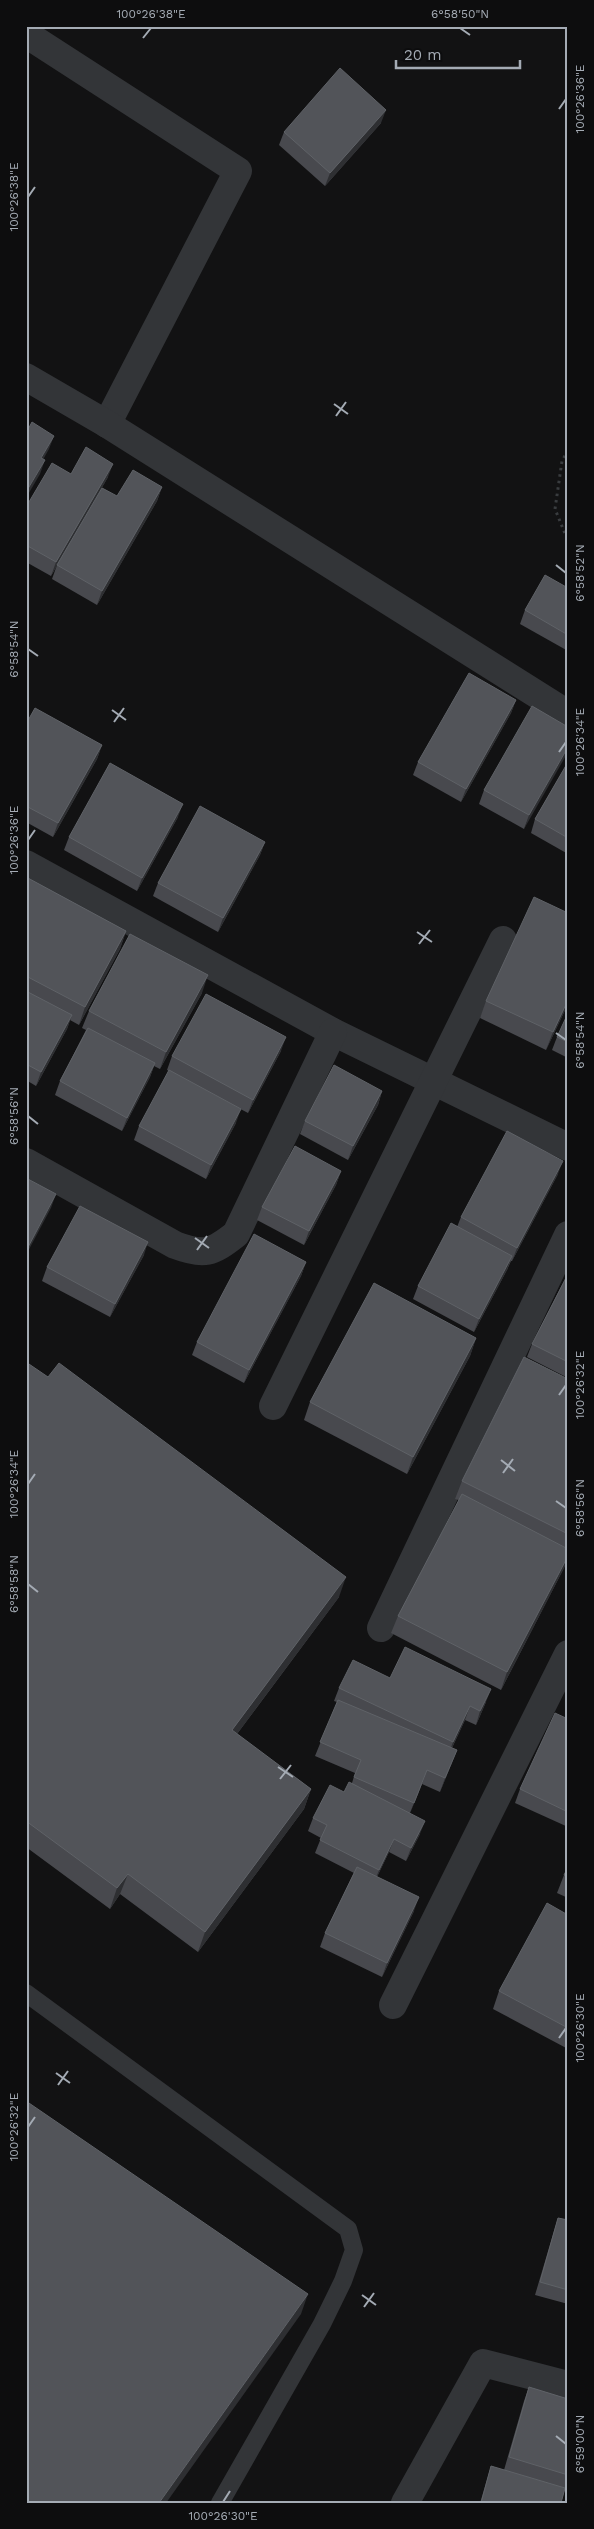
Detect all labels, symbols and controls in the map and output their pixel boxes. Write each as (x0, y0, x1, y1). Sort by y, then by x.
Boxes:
text: 100°26'38"E (116, 7, 186, 21)
text: 6°58'50"N (431, 7, 489, 21)
scale bar (396, 38, 520, 70)
text: 20 m (404, 46, 442, 64)
text: 100°26'36"E (573, 64, 587, 134)
text: 100°26'38"E (7, 162, 21, 232)
text: 6°58'52"N (573, 544, 587, 602)
text: 6°58'54"N (7, 620, 21, 678)
text: 100°26'34"E (573, 707, 587, 776)
text: 100°26'36"E (7, 805, 21, 875)
text: 6°58'54"N (573, 1011, 587, 1069)
text: 6°58'56"N (7, 1087, 21, 1145)
text: 100°26'32"E (573, 1350, 587, 1419)
text: 100°26'34"E (7, 1449, 21, 1518)
text: 6°58'56"N (573, 1479, 587, 1537)
text: 6°58'58"N (7, 1555, 21, 1613)
text: 100°26'30"E (573, 1993, 587, 2063)
text: 100°26'32"E (7, 2092, 21, 2161)
text: 6°59'00"N (573, 2415, 587, 2473)
text: 100°26'30"E (188, 2509, 258, 2523)

